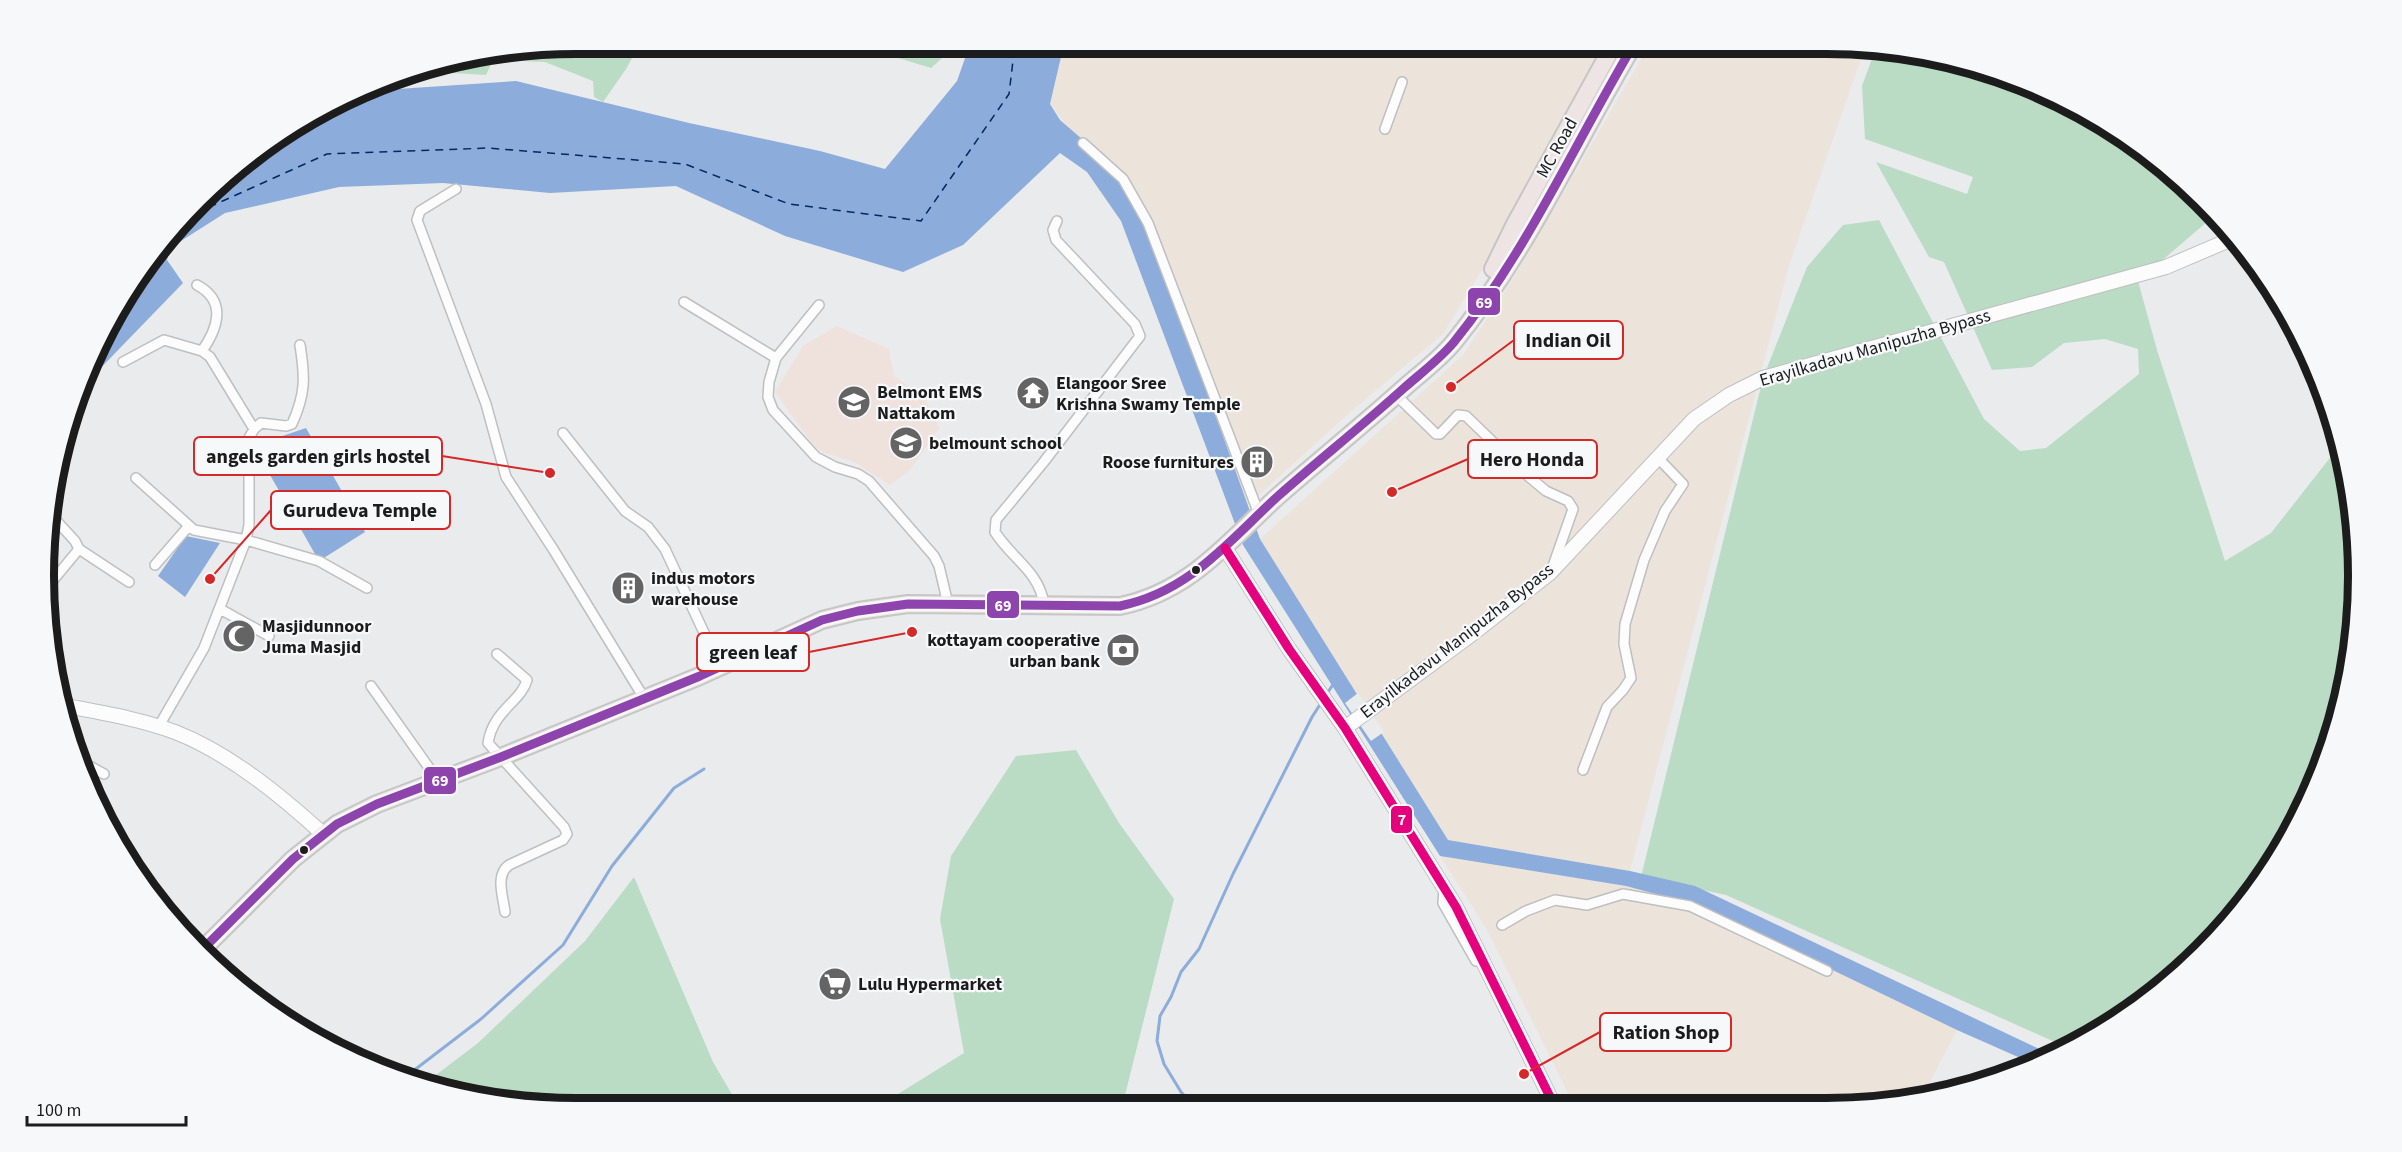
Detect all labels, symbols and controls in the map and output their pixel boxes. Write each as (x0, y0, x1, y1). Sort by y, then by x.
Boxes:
street label: MC Road (1530, 113, 1584, 183)
line badge: 69 (1467, 287, 1501, 316)
text: 69 (1476, 292, 1492, 314)
street label: Erayilkadavu Manipuzha Bypass (1756, 303, 1994, 393)
callout: Indian Oil (1514, 321, 1623, 359)
text: Indian Oil (1525, 327, 1611, 355)
place label: Elangoor Sree Krishna Swamy Temple (1056, 371, 1241, 417)
temple icon: Elangoor Sree Krishna Swamy Temple (1015, 375, 1051, 411)
place label: Belmont EMS Nattakom (877, 380, 982, 426)
school or university icon: Belmont EMS Nattakom (836, 384, 872, 420)
school or university icon: belmount school (888, 425, 924, 461)
place label: belmount school (929, 431, 1062, 456)
callout: angels garden girls hostel (194, 437, 442, 475)
callout: Hero Honda (1468, 440, 1597, 478)
text: angels garden girls hostel (206, 443, 430, 471)
building icon: Roose furnitures (1239, 444, 1275, 480)
text: Hero Honda (1480, 446, 1584, 474)
place label: Roose furnitures (1102, 450, 1234, 475)
callout: Gurudeva Temple (271, 491, 450, 529)
text: Gurudeva Temple (283, 497, 437, 525)
street label: Erayilkadavu Manipuzha Bypass (1355, 557, 1559, 725)
unlabelled marker (1190, 564, 1202, 576)
place label: indus motors warehouse (651, 566, 755, 612)
building icon: indus motors warehouse (610, 570, 646, 606)
line badge: 69 (986, 590, 1020, 619)
text: 69 (995, 595, 1011, 617)
place label: Masjidunnoor Juma Masjid (262, 614, 372, 660)
mosque icon: Masjidunnoor Juma Masjid (221, 618, 257, 654)
place label: kottayam cooperative urban bank (927, 628, 1100, 674)
bank icon: kottayam cooperative urban bank (1105, 632, 1141, 668)
callout: green leaf (697, 633, 809, 671)
text: green leaf (709, 639, 798, 667)
line badge: 69 (423, 766, 457, 795)
text: 69 (432, 770, 448, 792)
line badge: 7 (1390, 805, 1413, 834)
text: 7 (1398, 809, 1406, 831)
unlabelled marker (298, 844, 310, 856)
supermarket icon: Lulu Hypermarket (817, 966, 853, 1002)
place label: Lulu Hypermarket (858, 972, 1002, 997)
callout: Ration Shop (1600, 1013, 1731, 1051)
text: Ration Shop (1612, 1019, 1720, 1047)
scale bar (27, 1089, 186, 1127)
text: 100 m (36, 1098, 81, 1123)

